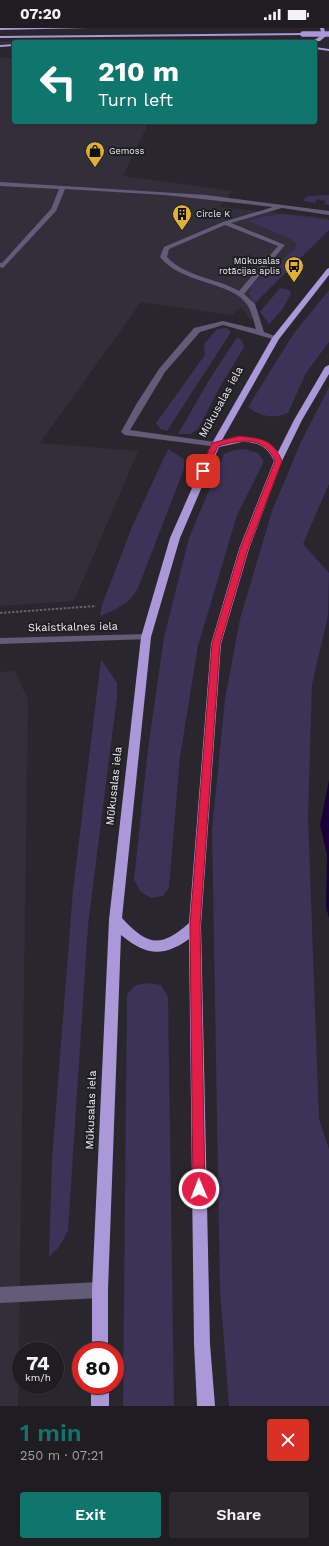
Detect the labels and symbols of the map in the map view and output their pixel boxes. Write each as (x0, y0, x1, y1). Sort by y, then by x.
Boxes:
shop icon: Gemoss (84, 140, 106, 168)
place label: Gemoss (109, 146, 144, 156)
building icon: Circle K (171, 203, 193, 231)
place label: Circle K (196, 209, 230, 219)
bus stop icon: Mūkusalas rotācijas aplis (283, 255, 305, 283)
place label: Mūkusalas rotācijas aplis (219, 256, 280, 276)
street label: Mūkusalas iela (196, 364, 246, 440)
pin (186, 454, 220, 488)
street label: Skaistkalnes iela (28, 620, 118, 634)
street label: Mūkusalas iela (103, 746, 125, 826)
street label: Mūkusalas iela (83, 1070, 99, 1150)
position arrow (178, 1168, 220, 1210)
speed limit sign: 80 (72, 1342, 124, 1394)

